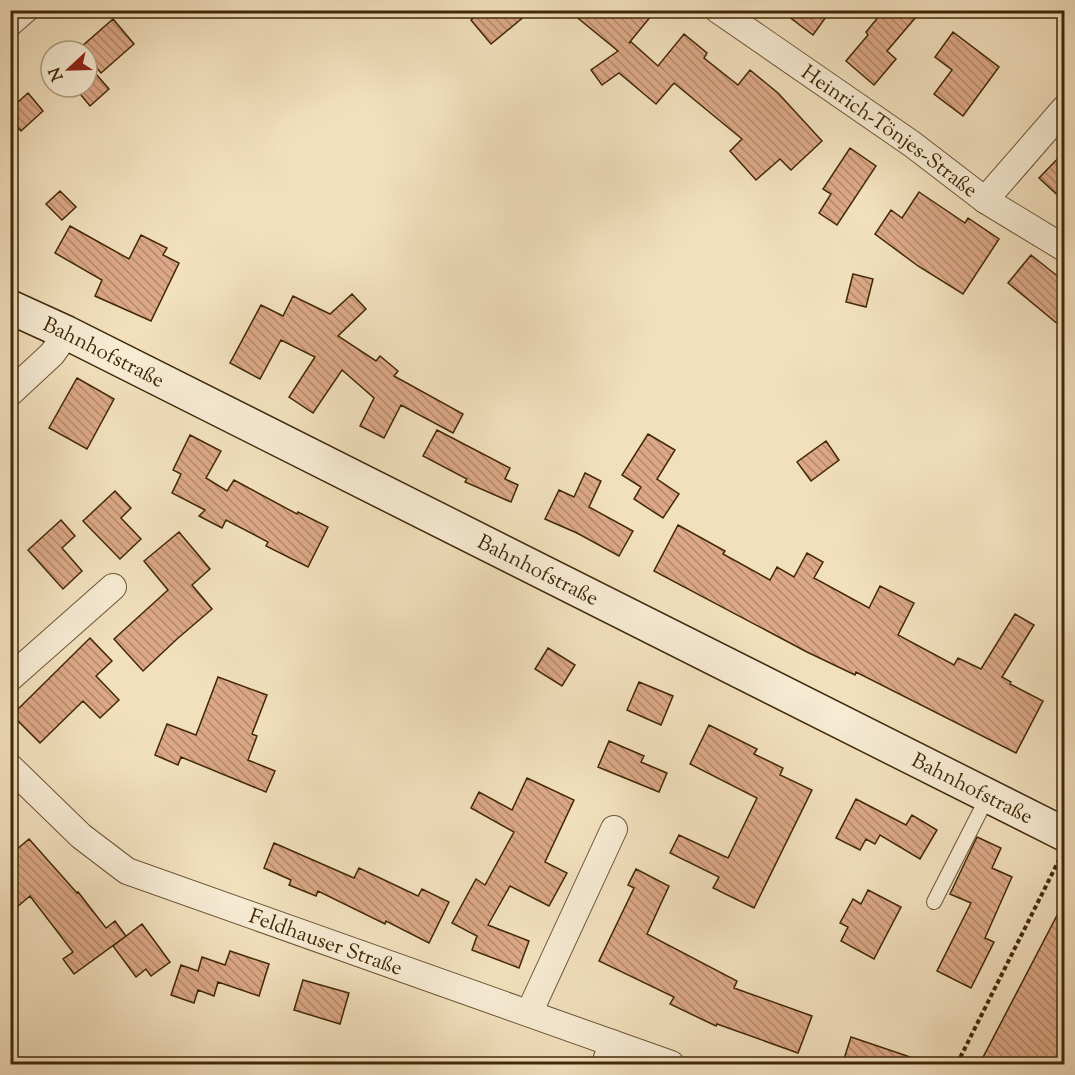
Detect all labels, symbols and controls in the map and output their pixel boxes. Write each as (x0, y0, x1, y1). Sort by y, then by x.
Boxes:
north arrow (39, 39, 99, 99)
street label: Heinrich-Tönjes-Straße (794, 59, 983, 206)
text: N (44, 63, 70, 84)
street label: Bahnhofstraße (37, 311, 169, 396)
street label: Bahnhofstraße (471, 528, 603, 615)
street label: Bahnhofstraße (906, 747, 1037, 833)
street label: Feldhauser Straße (245, 902, 406, 985)

